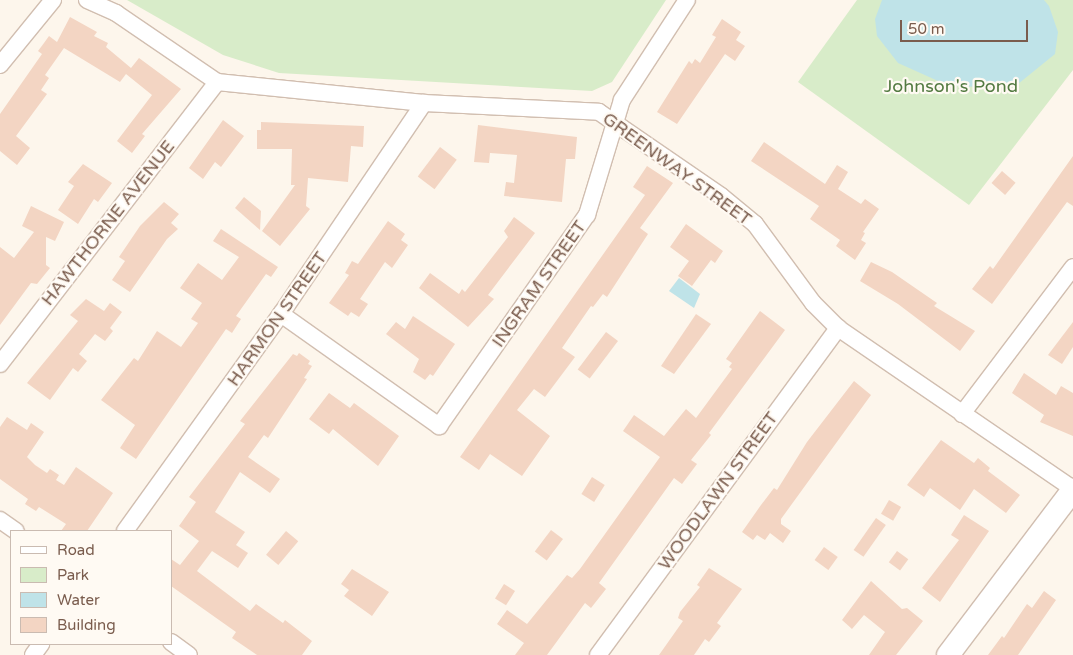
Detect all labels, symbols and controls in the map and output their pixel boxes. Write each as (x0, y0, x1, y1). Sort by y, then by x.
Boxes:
scale bar (903, 10, 1030, 42)
text: 50 m (908, 20, 945, 38)
park label: Johnson's Pond (884, 75, 1018, 97)
street label: GREENWAY STREET (598, 108, 756, 230)
street label: HAWTHORNE AVENUE (37, 136, 179, 310)
street label: INGRAM STREET (487, 217, 591, 351)
street label: HARMON STREET (223, 248, 331, 390)
street label: WOODLAWN STREET (653, 408, 783, 574)
legend (10, 530, 172, 645)
text: Road (57, 541, 95, 559)
text: Park (57, 566, 89, 584)
text: Water (57, 591, 100, 609)
text: Building (57, 616, 116, 634)

